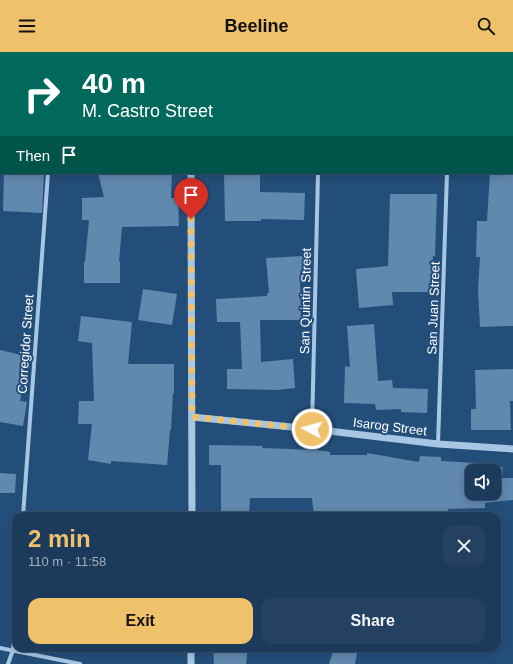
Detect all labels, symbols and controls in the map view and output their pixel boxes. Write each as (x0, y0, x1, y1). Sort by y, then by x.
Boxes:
icon: menu (16, 15, 38, 37)
icon: search (475, 15, 497, 37)
text: Beeline (224, 16, 289, 36)
icon: right (16, 68, 68, 120)
text: 40 m (82, 68, 146, 99)
text: M. Castro Street (82, 101, 213, 121)
icon: arrive (58, 144, 80, 166)
text: Then (16, 147, 50, 164)
pin (174, 178, 208, 219)
icon: arrive (180, 184, 202, 206)
street label: San Quintin Street (297, 247, 314, 354)
street label: San Juan Street (424, 261, 443, 355)
street label: Corregidor Street (15, 293, 36, 394)
position arrow (291, 408, 333, 450)
street label: Isarog Street (352, 415, 428, 439)
map controls (465, 464, 501, 500)
button: sound (465, 464, 501, 500)
text: 2 min (28, 525, 91, 552)
button: close (443, 525, 485, 567)
text: 110 m · 11:58 (28, 554, 106, 569)
button: Exit (28, 598, 253, 644)
button: Share (261, 598, 485, 644)

